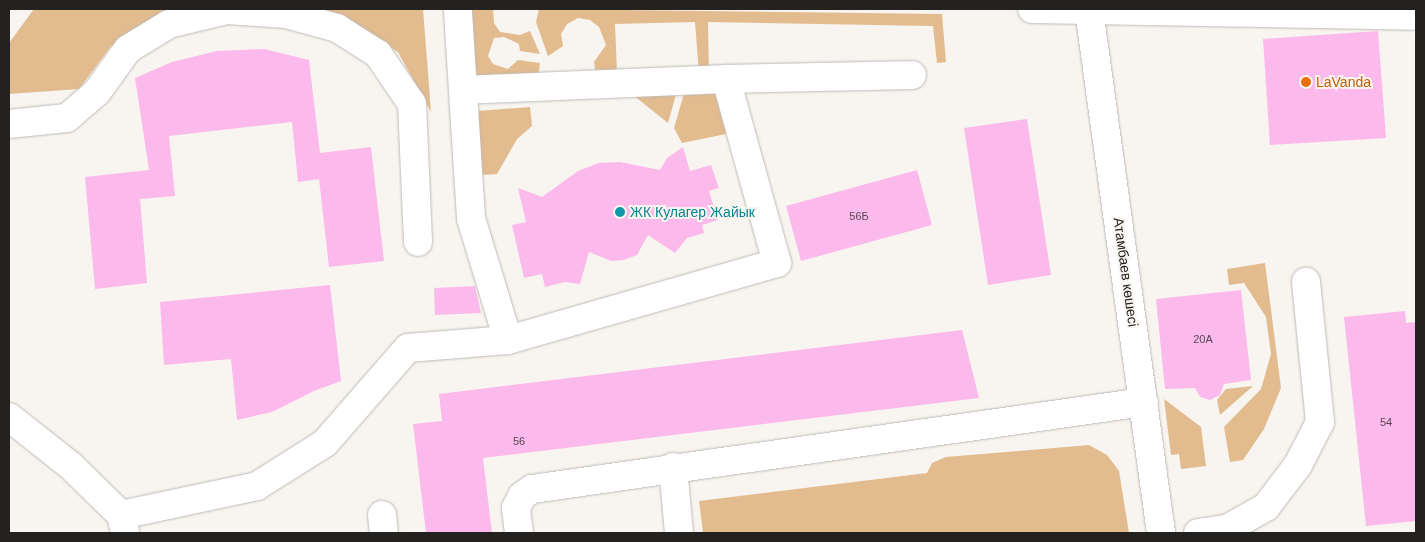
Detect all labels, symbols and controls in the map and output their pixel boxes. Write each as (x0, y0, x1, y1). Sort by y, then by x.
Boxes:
place label: LaVanda (1316, 74, 1371, 90)
marker: LaVanda (1300, 76, 1312, 88)
place label: ЖК Кулагер Жайык (630, 204, 755, 220)
marker: ЖК Кулагер Жайык (614, 206, 626, 218)
house number: 56Б (849, 209, 869, 223)
street label: Атамбаев көшесі (1110, 216, 1142, 328)
house number: 20А (1193, 332, 1213, 346)
house number: 54 (1380, 415, 1392, 429)
house number: 56 (513, 434, 525, 448)

